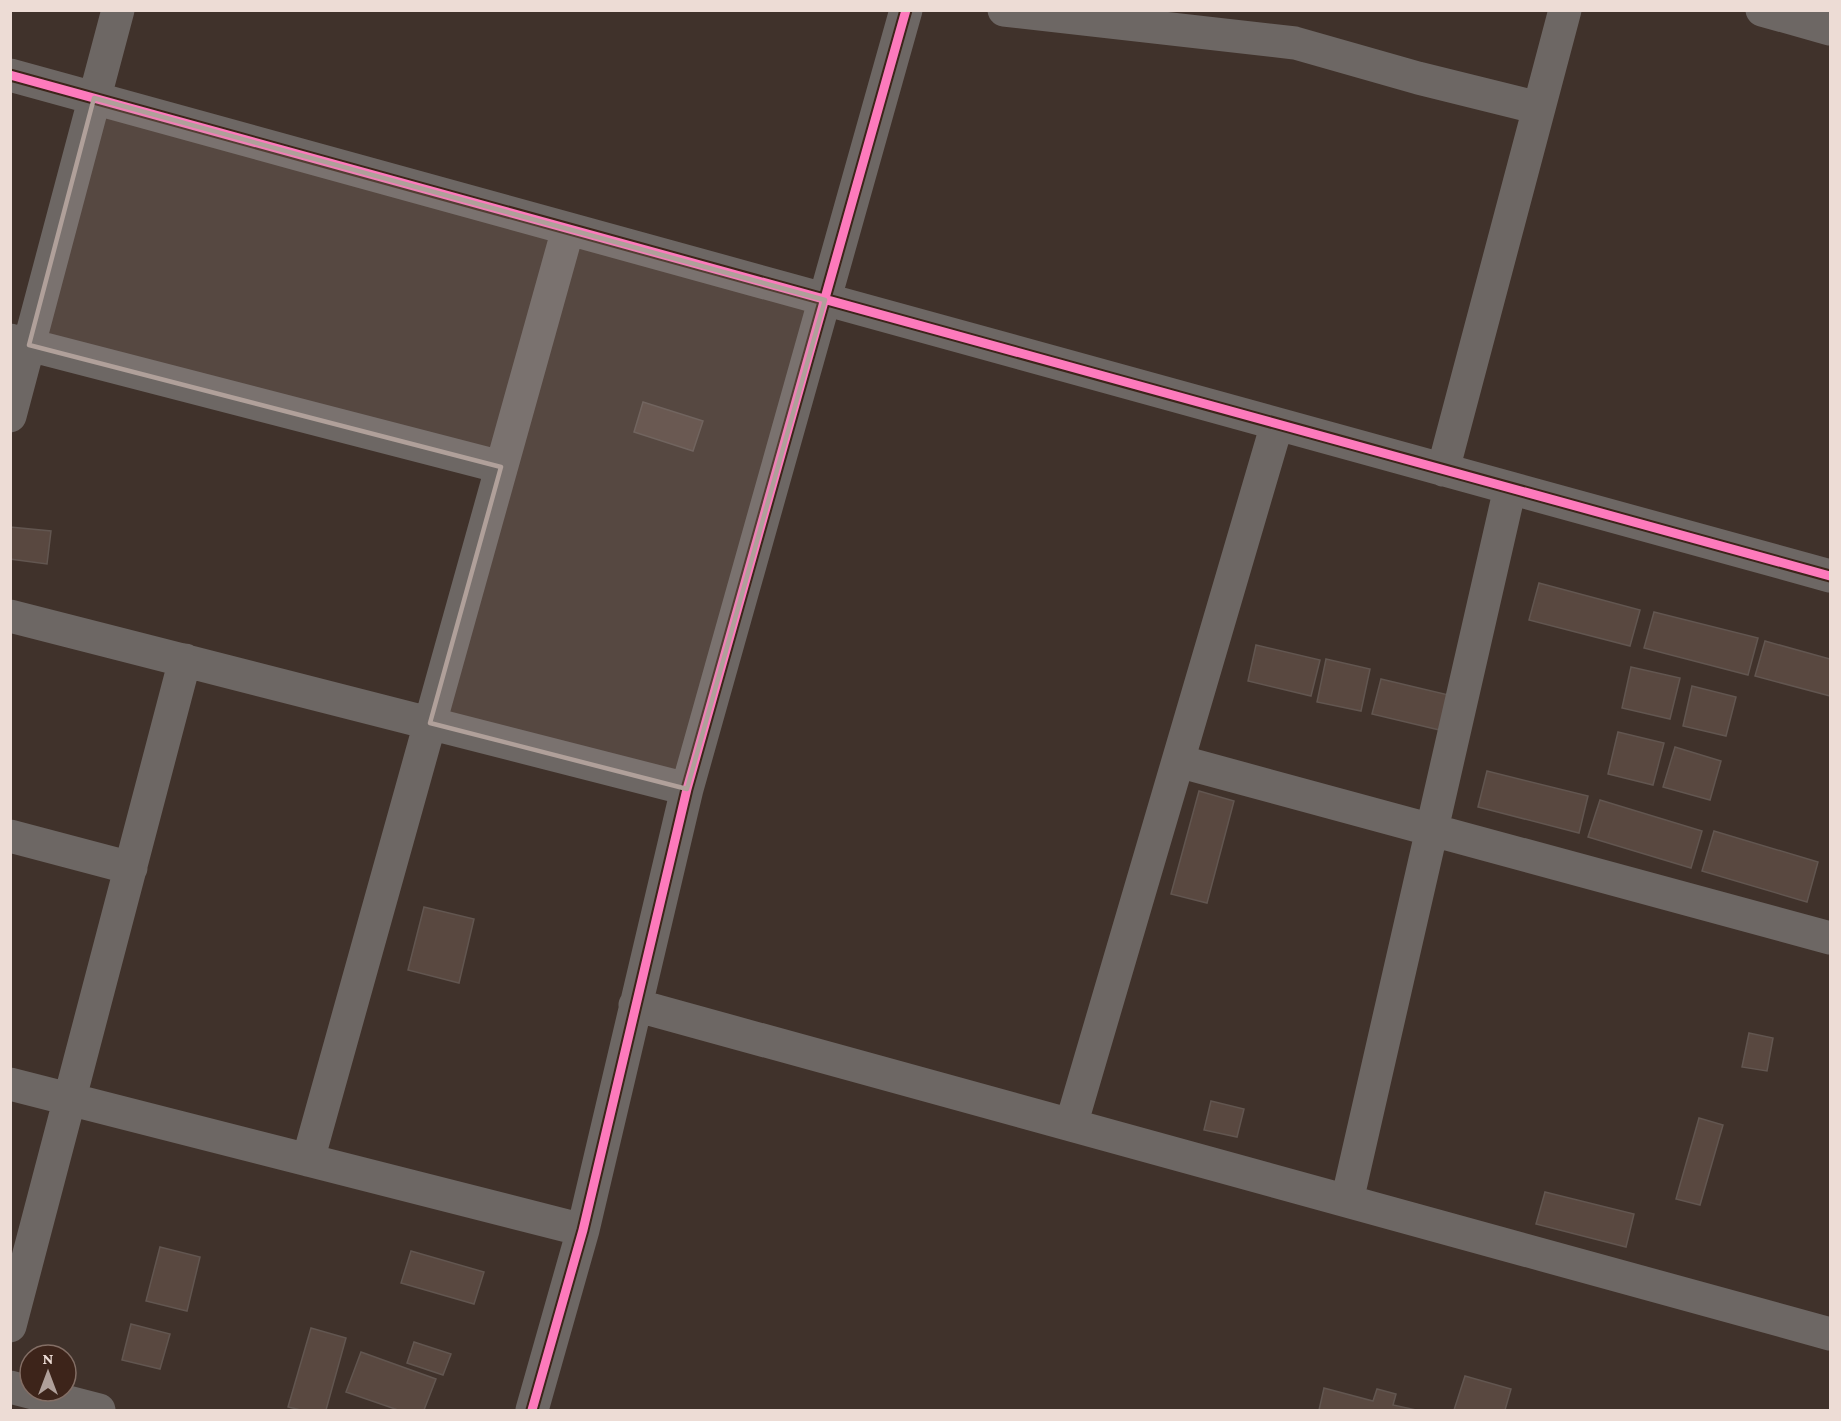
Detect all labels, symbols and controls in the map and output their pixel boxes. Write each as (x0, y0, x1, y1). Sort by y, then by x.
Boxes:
north arrow (18, 1343, 78, 1403)
text: N (43, 1350, 54, 1367)

